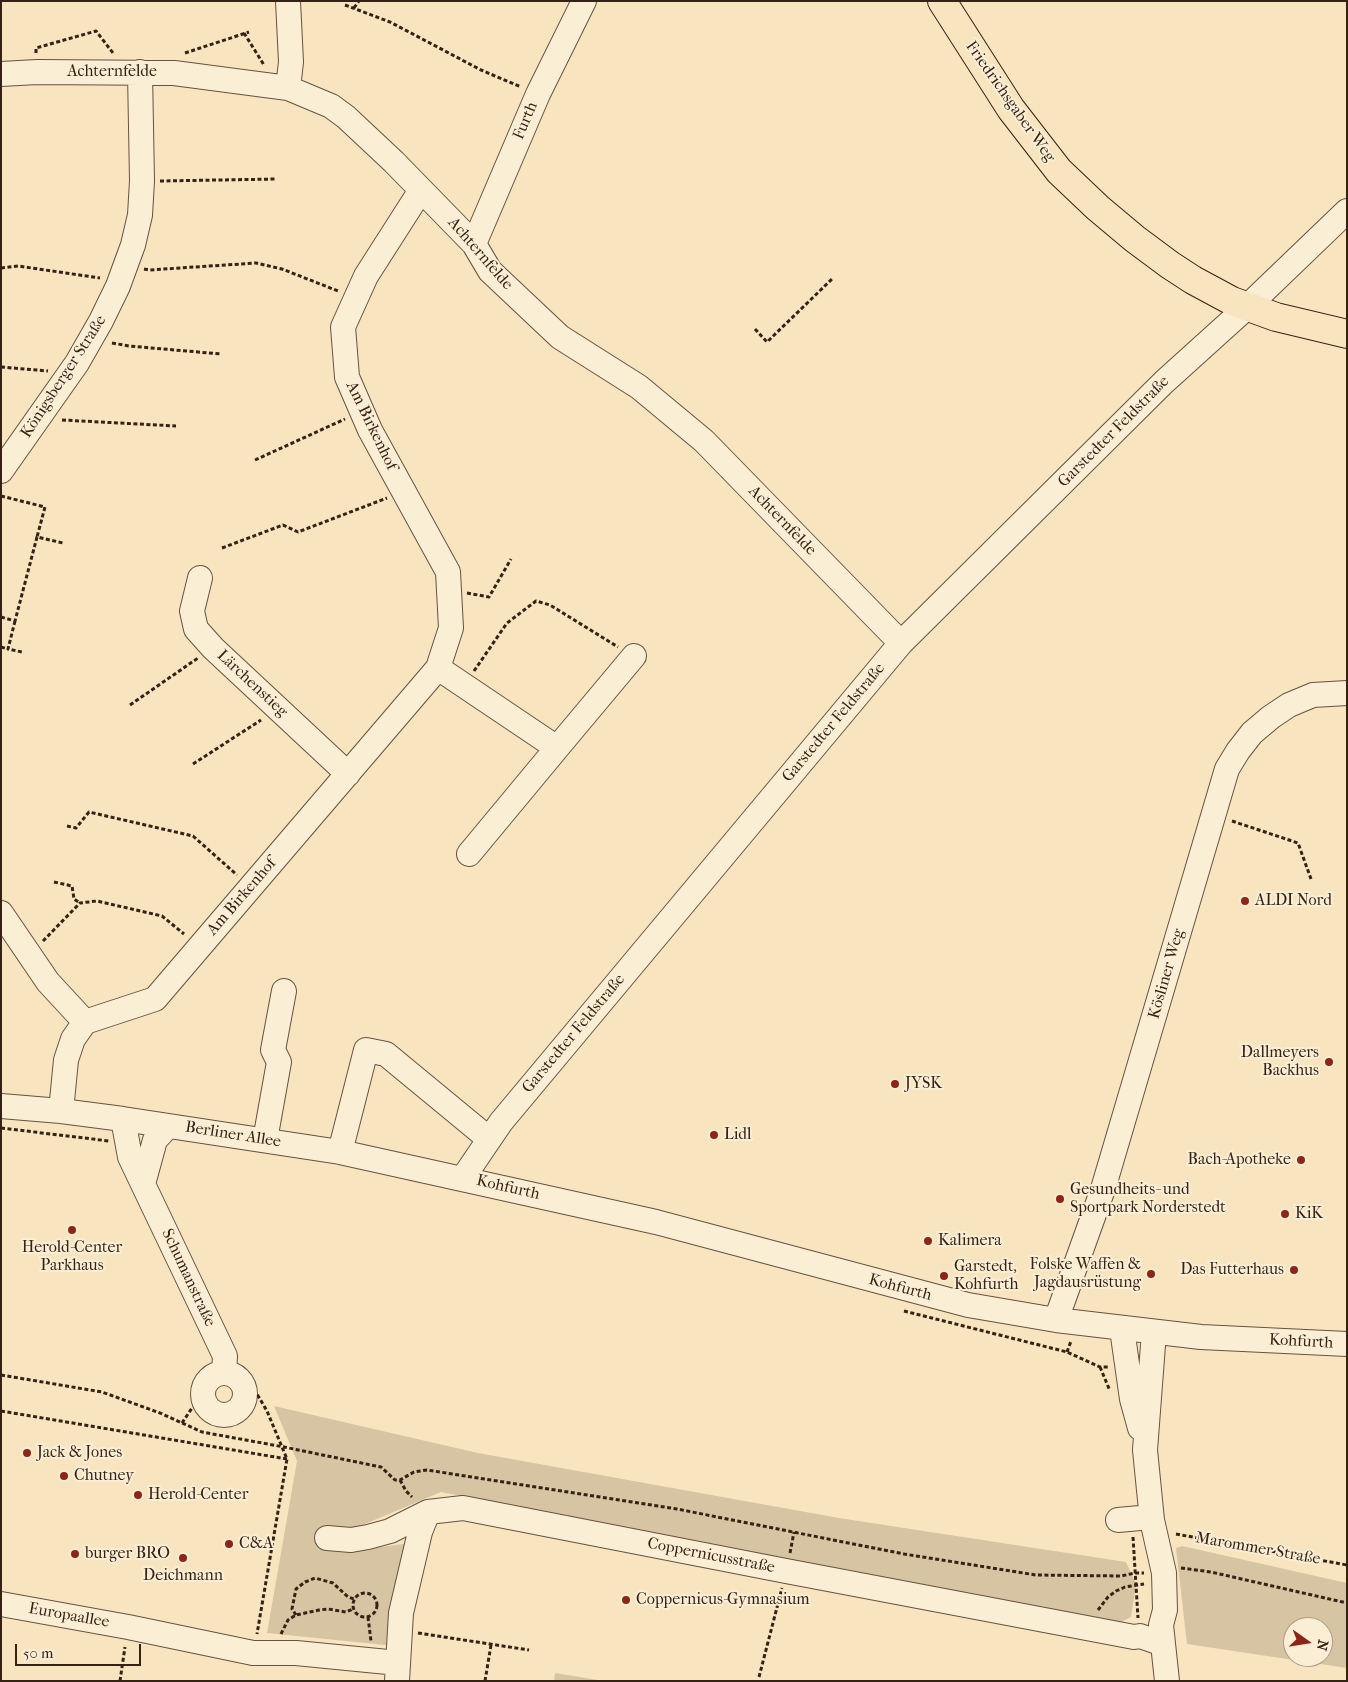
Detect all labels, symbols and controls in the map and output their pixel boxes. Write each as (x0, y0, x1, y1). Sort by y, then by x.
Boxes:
street label: Friedrichsgaber Weg (961, 38, 1059, 166)
street label: Achternfelde (67, 62, 157, 82)
street label: Furth (510, 99, 542, 143)
street label: Achternfelde (443, 214, 517, 294)
street label: Königsberger Straße (17, 312, 111, 442)
street label: Garstedter Feldstraße (1054, 372, 1174, 492)
street label: Am Birkenhof (341, 379, 401, 473)
street label: Achternfelde (744, 482, 820, 560)
street label: Lärchenstieg (213, 646, 291, 722)
street label: Garstedter Feldstraße (779, 660, 889, 786)
street label: Am Birkenhof (203, 854, 281, 940)
place label: ALDI Nord (1255, 891, 1332, 911)
marker: ALDI Nord (1239, 895, 1251, 907)
street label: Kösliner Weg (1145, 927, 1189, 1021)
street label: Garstedter Feldstraße (519, 971, 629, 1097)
place label: Dallmeyers Backhus (1241, 1043, 1319, 1081)
marker: Dallmeyers Backhus (1323, 1056, 1335, 1068)
place label: JYSK (905, 1074, 942, 1094)
marker: JYSK (889, 1078, 901, 1090)
street label: Berliner Allee (184, 1118, 282, 1152)
place label: Lidl (724, 1125, 751, 1145)
marker: Lidl (708, 1129, 720, 1141)
place label: Bach-Apotheke (1188, 1150, 1291, 1170)
marker: Bach-Apotheke (1295, 1154, 1307, 1166)
street label: Kohfurth (474, 1171, 542, 1205)
place label: Gesundheits- und Sportpark Norderstedt (1070, 1180, 1226, 1218)
marker: Gesundheits- und Sportpark Norderstedt (1054, 1193, 1066, 1205)
place label: KiK (1295, 1204, 1323, 1224)
marker: KiK (1279, 1208, 1291, 1220)
marker: Herold-Center Parkhaus (66, 1224, 78, 1236)
street label: Schumanstraße (157, 1226, 219, 1330)
place label: Kalimera (938, 1231, 1002, 1251)
marker: Kalimera (922, 1235, 934, 1247)
place label: Herold-Center Parkhaus (22, 1238, 122, 1276)
place label: Folske Waffen & Jagdausrüstung (1030, 1255, 1141, 1293)
place label: Garstedt, Kohfurth (954, 1257, 1018, 1295)
place label: Das Futterhaus (1180, 1260, 1284, 1280)
marker: Das Futterhaus (1288, 1264, 1300, 1276)
marker: Folske Waffen & Jagdausrüstung (1145, 1268, 1157, 1280)
street label: Kohfurth (866, 1270, 934, 1306)
marker: Garstedt, Kohfurth (938, 1270, 950, 1282)
street label: Kohfurth (1268, 1331, 1334, 1353)
place label: Jack & Jones (37, 1443, 122, 1463)
marker: Jack & Jones (21, 1447, 33, 1459)
place label: Chutney (74, 1466, 134, 1486)
marker: Chutney (58, 1470, 70, 1482)
place label: Herold-Center (148, 1485, 249, 1505)
marker: Herold-Center (132, 1489, 144, 1501)
street label: Marommer Straße (1194, 1529, 1322, 1569)
place label: C&A (239, 1534, 273, 1554)
street label: Coppernicusstraße (646, 1534, 776, 1578)
marker: C&A (223, 1538, 235, 1550)
place label: burger BRO (85, 1544, 170, 1564)
marker: burger BRO (69, 1548, 81, 1560)
marker: Deichmann (177, 1552, 189, 1564)
place label: Deichmann (143, 1566, 223, 1586)
place label: Coppernicus-Gymnasium (636, 1590, 810, 1610)
marker: Coppernicus-Gymnasium (620, 1594, 632, 1606)
street label: Europaallee (27, 1599, 111, 1633)
north arrow (1283, 1617, 1333, 1667)
scale bar (18, 1634, 144, 1666)
text: N (1313, 1638, 1332, 1652)
text: 50 m (23, 1644, 53, 1662)

